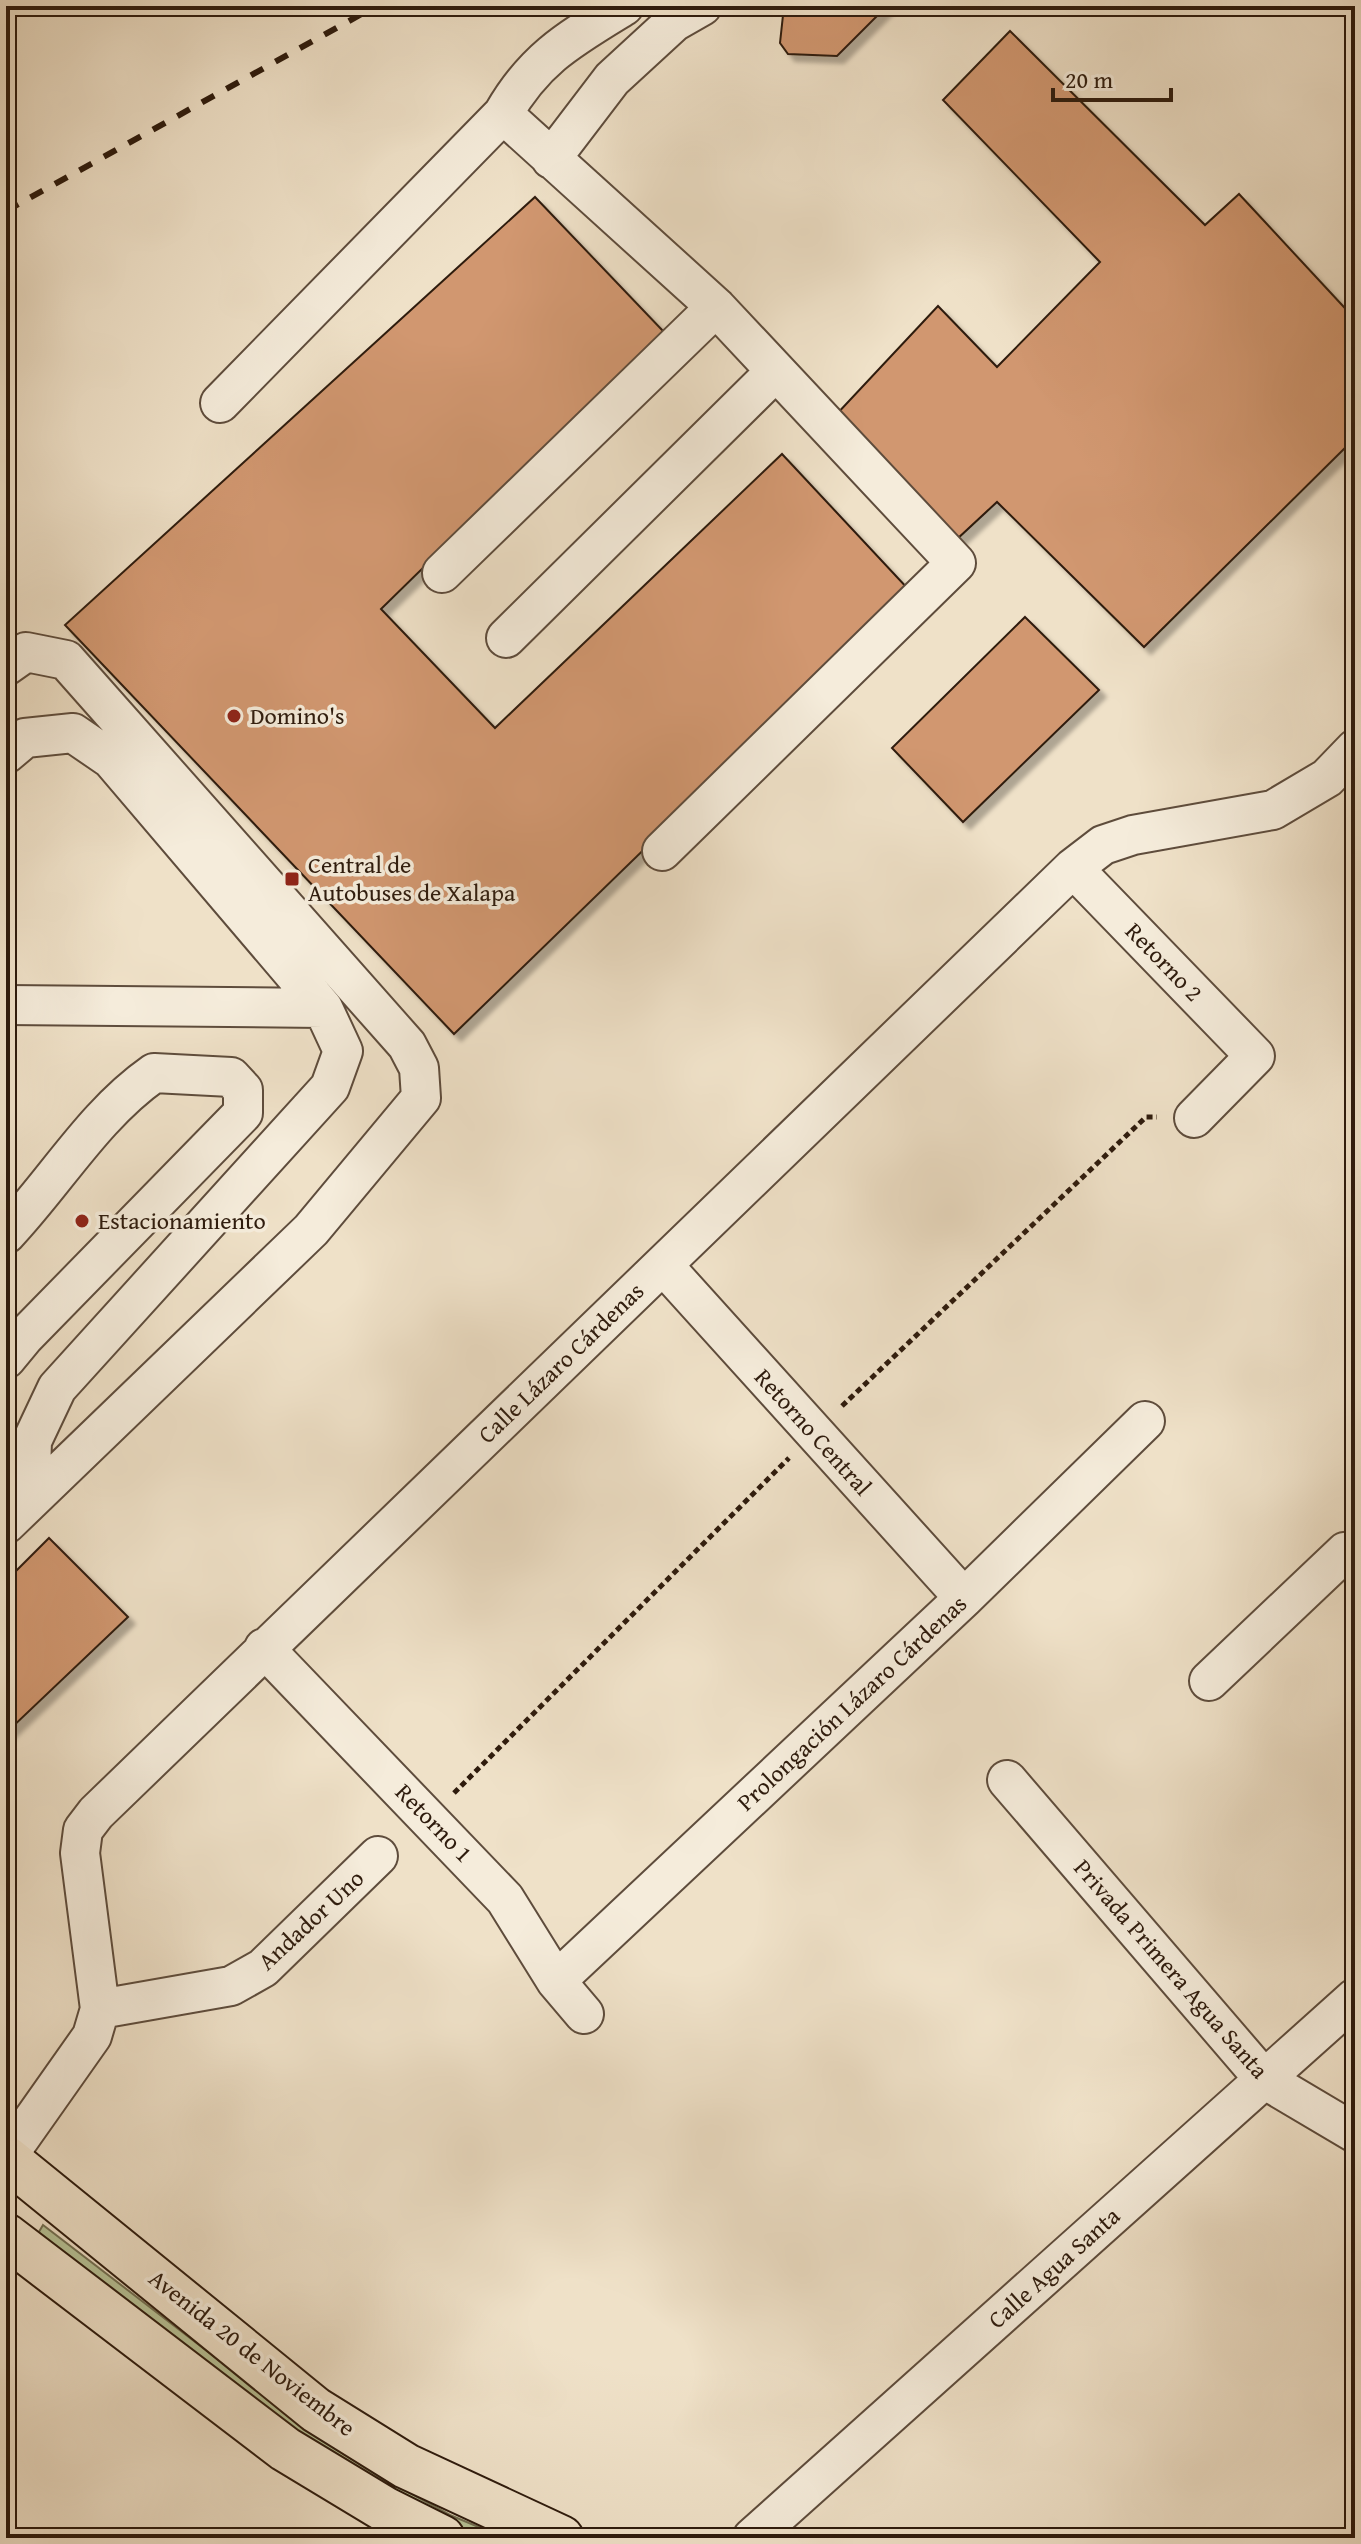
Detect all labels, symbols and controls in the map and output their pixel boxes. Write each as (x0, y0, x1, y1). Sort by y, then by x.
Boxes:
scale bar (1053, 52, 1171, 102)
text: 20 m (1065, 62, 1113, 97)
place label: Domino's (250, 698, 345, 733)
marker: Domino's (225, 707, 243, 725)
place label: Central de Autobuses de Xalapa (308, 847, 516, 910)
marker: Central de Autobuses de Xalapa (283, 870, 301, 888)
street label: Retorno 2 (1118, 914, 1211, 1009)
place label: Estacionamiento (98, 1203, 266, 1238)
marker: Estacionamiento (73, 1212, 91, 1230)
street label: Calle Lázaro Cárdenas (470, 1274, 652, 1451)
street label: Retorno Central (747, 1360, 880, 1503)
street label: Prolongación Lázaro Cárdenas (729, 1586, 974, 1819)
street label: Retorno 1 (388, 1775, 481, 1870)
street label: Privada Primera Agua Santa (1066, 1851, 1277, 2087)
street label: Andador Uno (250, 1861, 372, 1978)
street label: Calle Agua Santa (980, 2198, 1128, 2336)
street label: Avenida 20 de Noviembre (142, 2261, 363, 2444)

